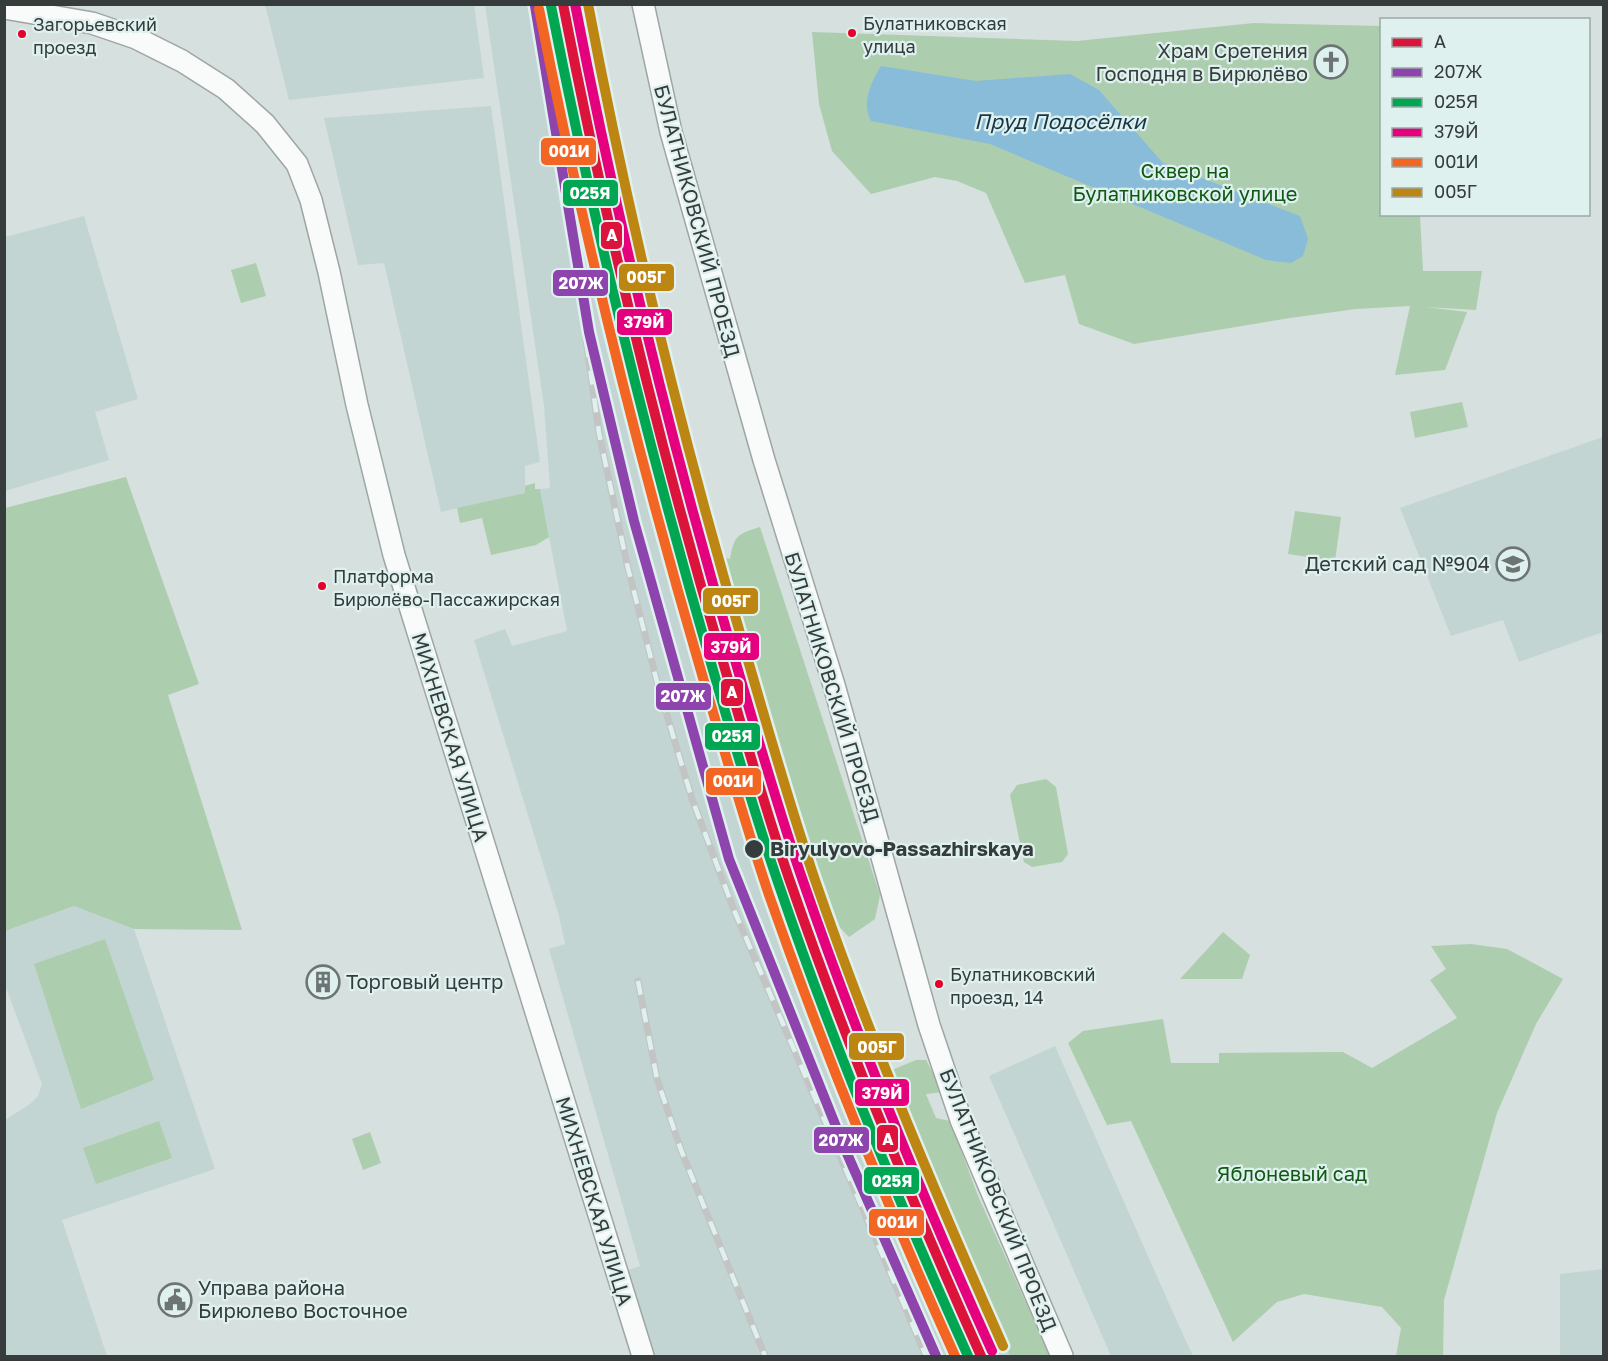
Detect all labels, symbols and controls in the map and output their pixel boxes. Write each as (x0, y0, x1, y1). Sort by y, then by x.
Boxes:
place label: Булатниковская улица (863, 12, 1007, 57)
place label: Загорьевский проезд (33, 13, 157, 58)
legend (1380, 18, 1590, 216)
marker: Булатниковская улица (846, 27, 858, 39)
marker: Загорьевский проезд (16, 28, 28, 40)
text: A (1434, 30, 1446, 52)
place label: Храм Сретения Господня в Бирюлёво (1096, 38, 1308, 85)
church icon: Храм Сретения Господня в Бирюлёво (1313, 44, 1349, 80)
text: 207Ж (1434, 60, 1482, 82)
street label: БУЛАТНИКОВСКИЙ ПРОЕЗД (650, 82, 746, 360)
text: 025Я (1434, 90, 1478, 112)
water label: Пруд Подосёлки (974, 108, 1147, 134)
text: 379Й (1434, 120, 1479, 142)
line badge: 001И (540, 137, 597, 166)
text: 001И (548, 141, 590, 161)
text: 001И (1434, 150, 1479, 172)
park label: Сквер на Булатниковской улице (1073, 158, 1297, 205)
line badge: 025Я (562, 179, 619, 207)
text: 005Г (1434, 180, 1477, 202)
text: 025Я (569, 183, 611, 203)
line badge: A (600, 221, 623, 250)
text: A (606, 225, 618, 245)
line badge: 005Г (618, 263, 675, 292)
text: 005Г (626, 267, 666, 287)
line badge: 207Ж (552, 269, 609, 297)
text: 207Ж (558, 273, 604, 293)
line badge: 379Й (616, 308, 673, 336)
text: 379Й (624, 312, 664, 332)
school or university icon: Детский сад №904 (1495, 546, 1531, 582)
street label: БУЛАТНИКОВСКИЙ ПРОЕЗД (780, 549, 886, 825)
place label: Детский сад №904 (1305, 551, 1490, 575)
place label: Платформа Бирюлёво-Пассажирская (333, 565, 560, 610)
marker: Платформа Бирюлёво-Пассажирская (316, 580, 328, 592)
line badge: 005Г (702, 587, 759, 615)
text: 005Г (711, 591, 751, 611)
street label: МИХНЕВСКАЯ УЛИЦА (408, 629, 494, 844)
line badge: 379Й (703, 632, 760, 661)
text: 379Й (711, 637, 751, 657)
line badge: A (720, 678, 744, 707)
line badge: 207Ж (655, 682, 712, 711)
text: A (726, 682, 738, 702)
text: 207Ж (660, 686, 706, 706)
line badge: 025Я (704, 722, 761, 751)
text: 025Я (711, 726, 753, 746)
line badge: 001И (705, 767, 762, 796)
text: 001И (712, 771, 754, 791)
place label: Biryulyovo-Passazhirskaya (770, 836, 1034, 860)
marker: Biryulyovo-Passazhirskaya (743, 838, 765, 860)
place label: Булатниковский проезд, 14 (950, 963, 1096, 1008)
building icon: Торговый центр (305, 964, 341, 1000)
place label: Торговый центр (346, 969, 503, 993)
marker: Булатниковский проезд, 14 (933, 978, 945, 990)
line badge: 005Г (848, 1032, 905, 1061)
text: 005Г (857, 1037, 897, 1057)
street label: БУЛАТНИКОВСКИЙ ПРОЕЗД (935, 1065, 1063, 1334)
line badge: 379Й (854, 1078, 910, 1107)
text: 379Й (862, 1083, 902, 1103)
street label: МИХНЕВСКАЯ УЛИЦА (552, 1093, 638, 1308)
line badge: A (876, 1124, 899, 1153)
line badge: 207Ж (813, 1126, 870, 1154)
text: A (882, 1129, 894, 1149)
text: 207Ж (818, 1130, 864, 1150)
park label: Яблоневый сад (1217, 1161, 1367, 1185)
line badge: 025Я (863, 1166, 920, 1195)
text: 025Я (871, 1171, 913, 1191)
line badge: 001И (868, 1208, 925, 1237)
text: 001И (876, 1212, 918, 1232)
place label: Управа района Бирюлево Восточное (198, 1275, 408, 1322)
public building icon: Управа района Бирюлево Восточное (157, 1282, 193, 1318)

